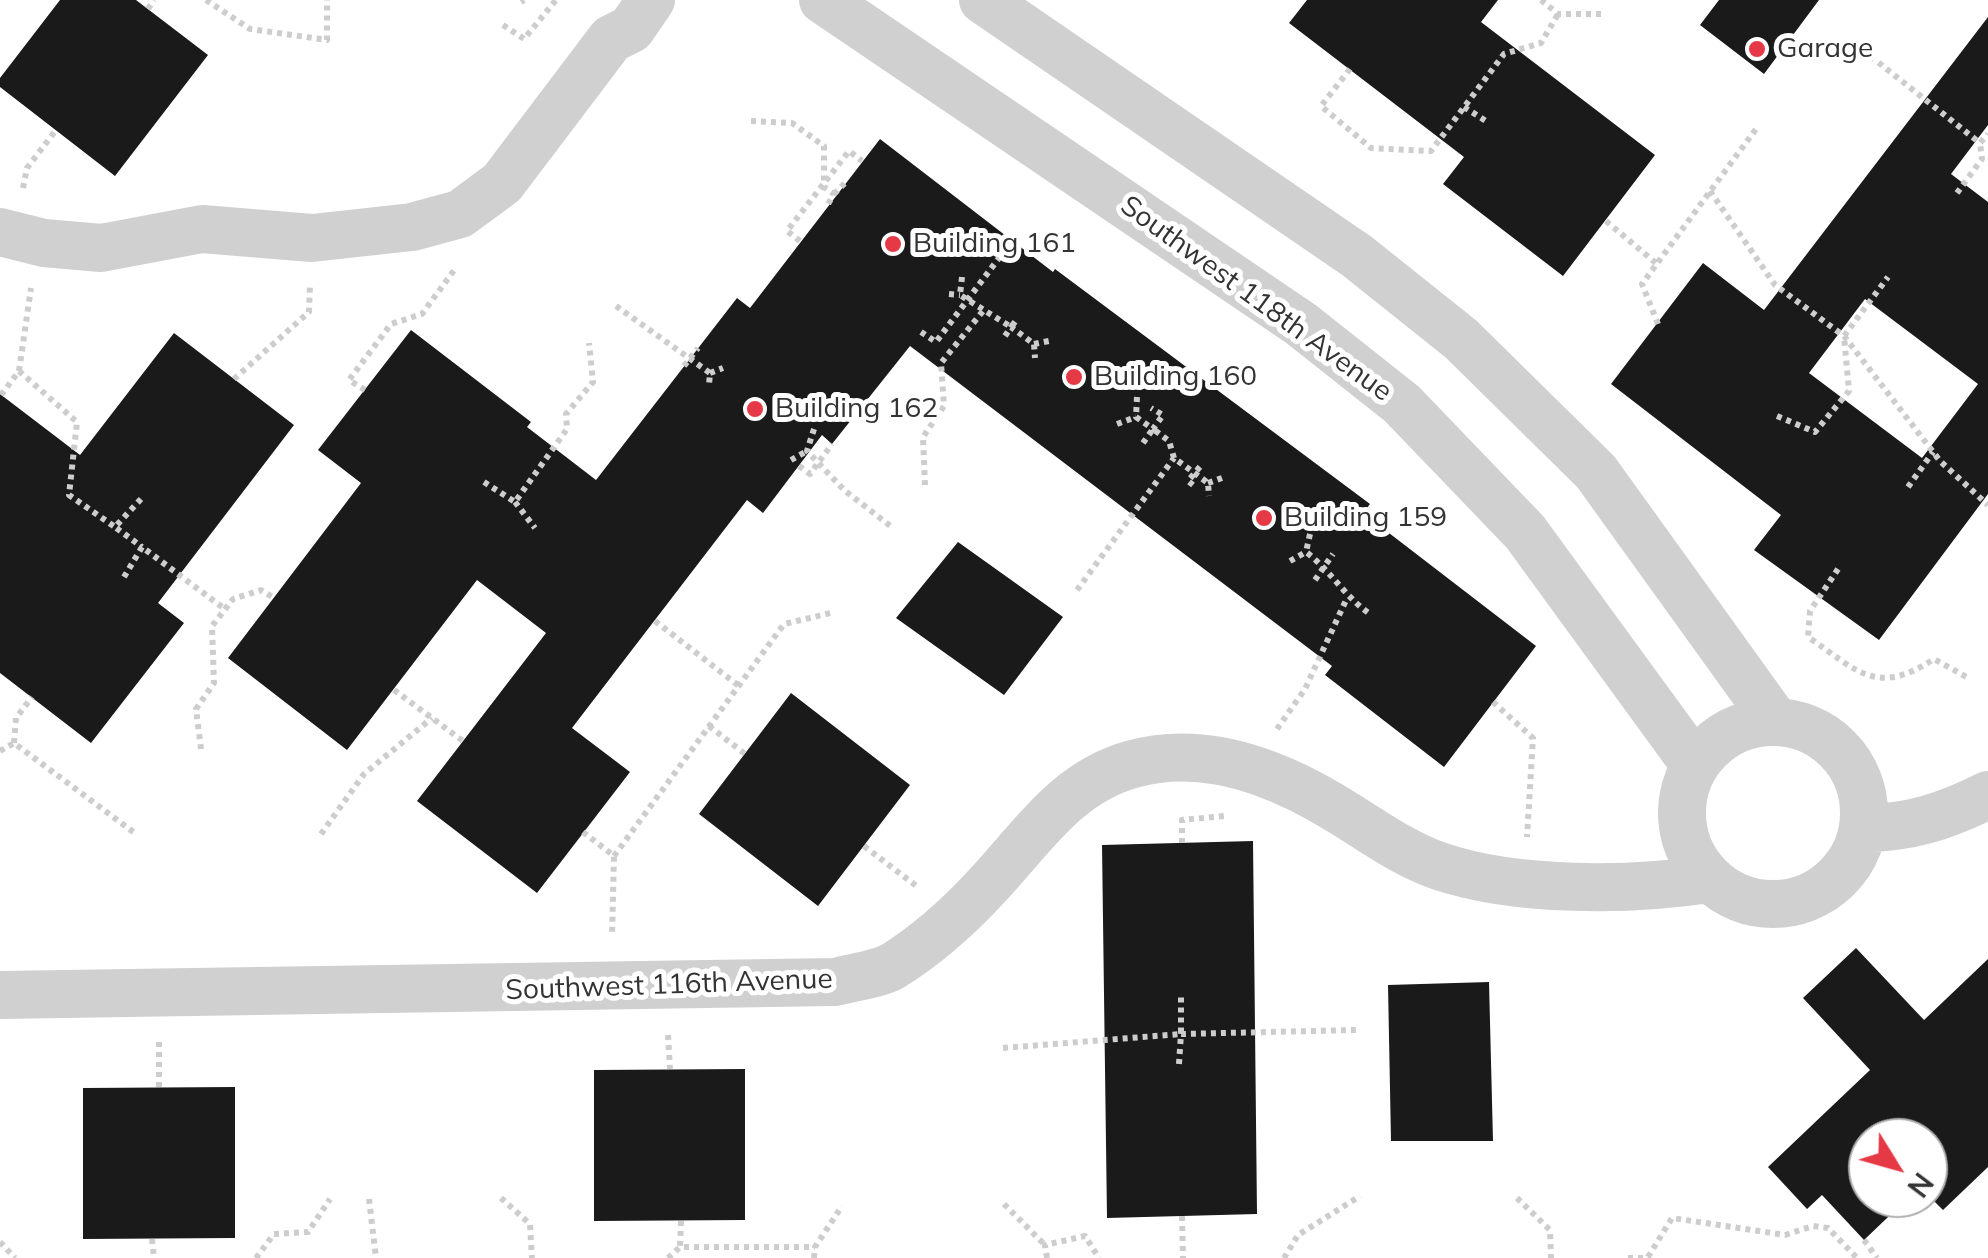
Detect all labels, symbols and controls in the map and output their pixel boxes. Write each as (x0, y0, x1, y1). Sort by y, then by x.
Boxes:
place label: Garage (1777, 32, 1873, 66)
marker: Garage (1746, 38, 1768, 60)
street label: Southwest 118th Avenue (1114, 189, 1398, 409)
place label: Building 161 (913, 227, 1076, 261)
marker: Building 161 (882, 233, 904, 255)
place label: Building 160 (1094, 360, 1257, 394)
marker: Building 160 (1063, 366, 1085, 388)
place label: Building 162 (775, 392, 938, 426)
marker: Building 162 (744, 398, 766, 420)
place label: Building 159 (1284, 501, 1447, 535)
marker: Building 159 (1253, 507, 1275, 529)
street label: Southwest 116th Avenue (505, 962, 833, 1008)
north arrow (1848, 1118, 1948, 1218)
text: N (1900, 1166, 1941, 1204)

